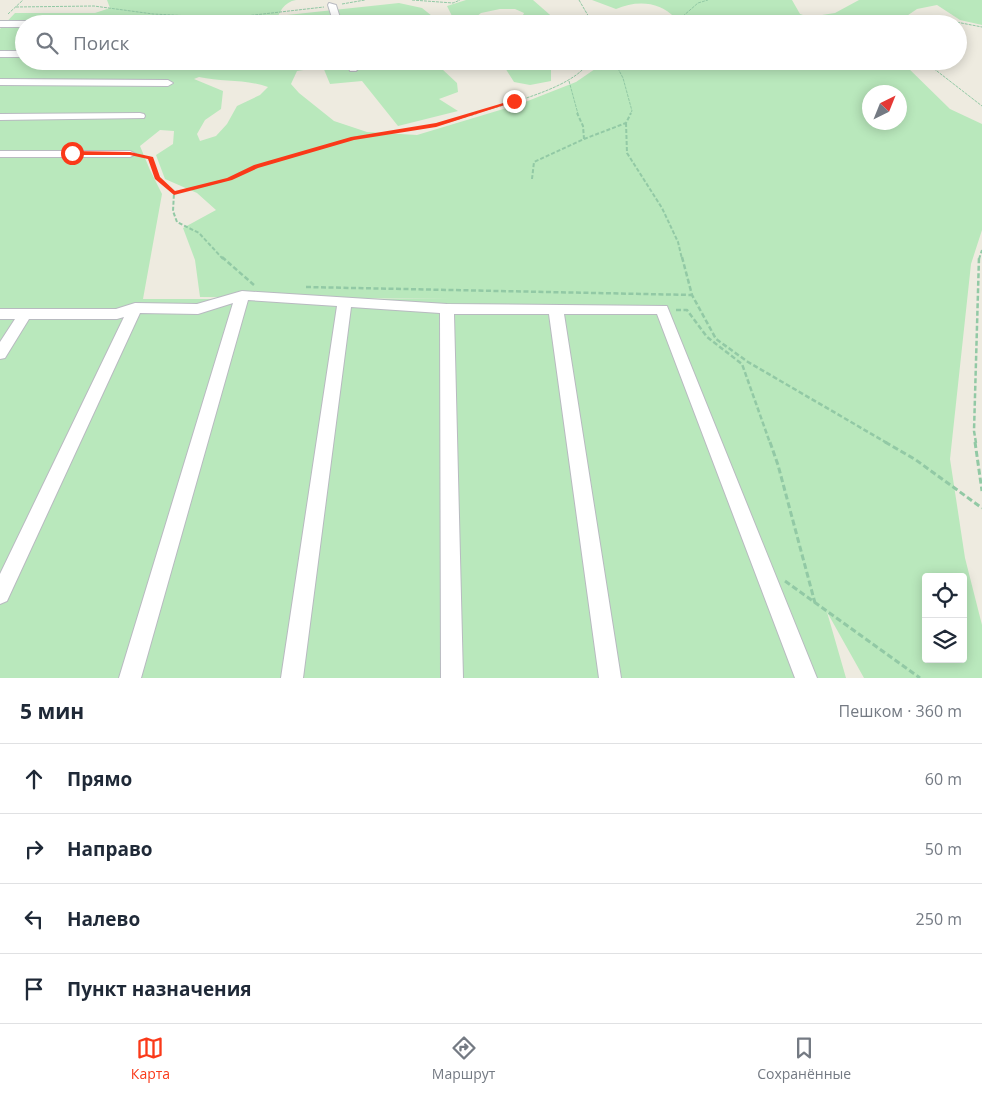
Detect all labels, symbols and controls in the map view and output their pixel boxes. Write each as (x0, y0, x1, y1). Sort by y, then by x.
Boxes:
search box (15, 15, 967, 70)
icon: search (33, 29, 61, 57)
text: Поиск (73, 30, 129, 56)
north arrow (862, 85, 907, 130)
route end (503, 90, 526, 113)
route start (61, 142, 84, 165)
map controls (922, 573, 967, 663)
button: locate (922, 573, 967, 618)
button: layers (922, 618, 967, 663)
text: 5 мин (20, 697, 84, 725)
text: Пешком · 360 m (839, 700, 962, 722)
icon: ahead (20, 765, 48, 793)
text: Прямо (67, 766, 132, 792)
text: 60 m (925, 768, 962, 790)
icon: right (20, 835, 48, 863)
text: Направо (67, 836, 153, 862)
text: 50 m (925, 838, 962, 860)
icon: left (20, 905, 48, 933)
text: Налево (67, 906, 140, 932)
text: 250 m (916, 908, 962, 930)
icon: arrive (20, 975, 48, 1003)
text: Пункт назначения (67, 976, 252, 1002)
tab: Карта (131, 1034, 170, 1083)
tab: Маршрут (432, 1034, 495, 1083)
tab: Сохранённые (757, 1034, 851, 1083)

